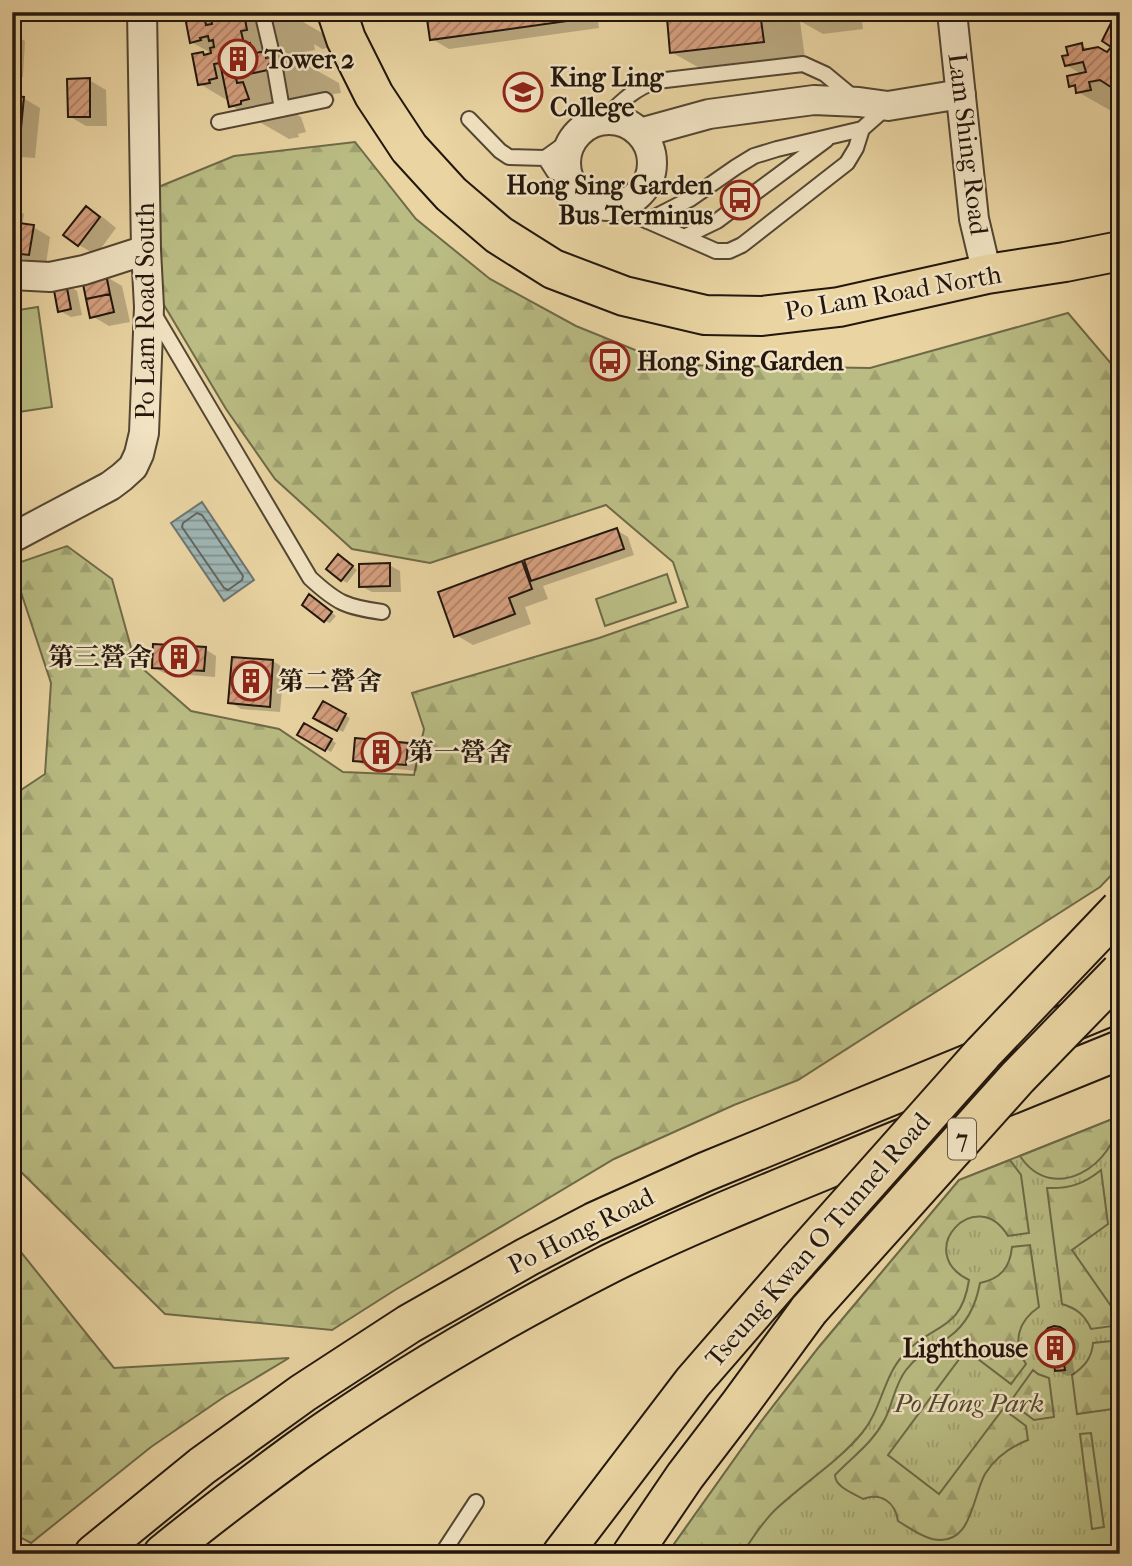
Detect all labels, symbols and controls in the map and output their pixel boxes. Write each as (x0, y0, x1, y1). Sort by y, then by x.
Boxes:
building icon: Tower 2 (217, 38, 259, 80)
place label: Tower 2 (264, 44, 354, 75)
street label: Lam Shing Road (941, 51, 995, 238)
place label: King Ling College (550, 62, 665, 123)
school or university icon: King Ling College (502, 71, 544, 113)
place label: Hong Sing Garden Bus Terminus (506, 170, 714, 231)
bus stop icon: Hong Sing Garden Bus Terminus (719, 179, 761, 221)
street label: Po Lam Road South (130, 202, 161, 420)
street label: Po Lam Road North (782, 259, 1004, 327)
bus stop icon: Hong Sing Garden (589, 340, 631, 382)
place label: Hong Sing Garden (637, 346, 845, 377)
building icon: 第三營舍 (158, 636, 200, 678)
place label: 第三營舍 (48, 642, 152, 673)
building icon: 第二營舍 (230, 660, 272, 702)
place label: 第二營舍 (278, 666, 382, 697)
building icon: 第一營舍 (360, 731, 402, 773)
place label: 第一營舍 (408, 737, 512, 768)
street label: Tseung Kwan O Tunnel Road (699, 1106, 938, 1374)
road number: 7 (948, 1119, 976, 1160)
street label: Po Hong Road (503, 1181, 660, 1281)
building icon: Lighthouse (1034, 1327, 1076, 1369)
place label: Lighthouse (903, 1333, 1028, 1364)
park label: Po Hong Park (893, 1388, 1044, 1419)

